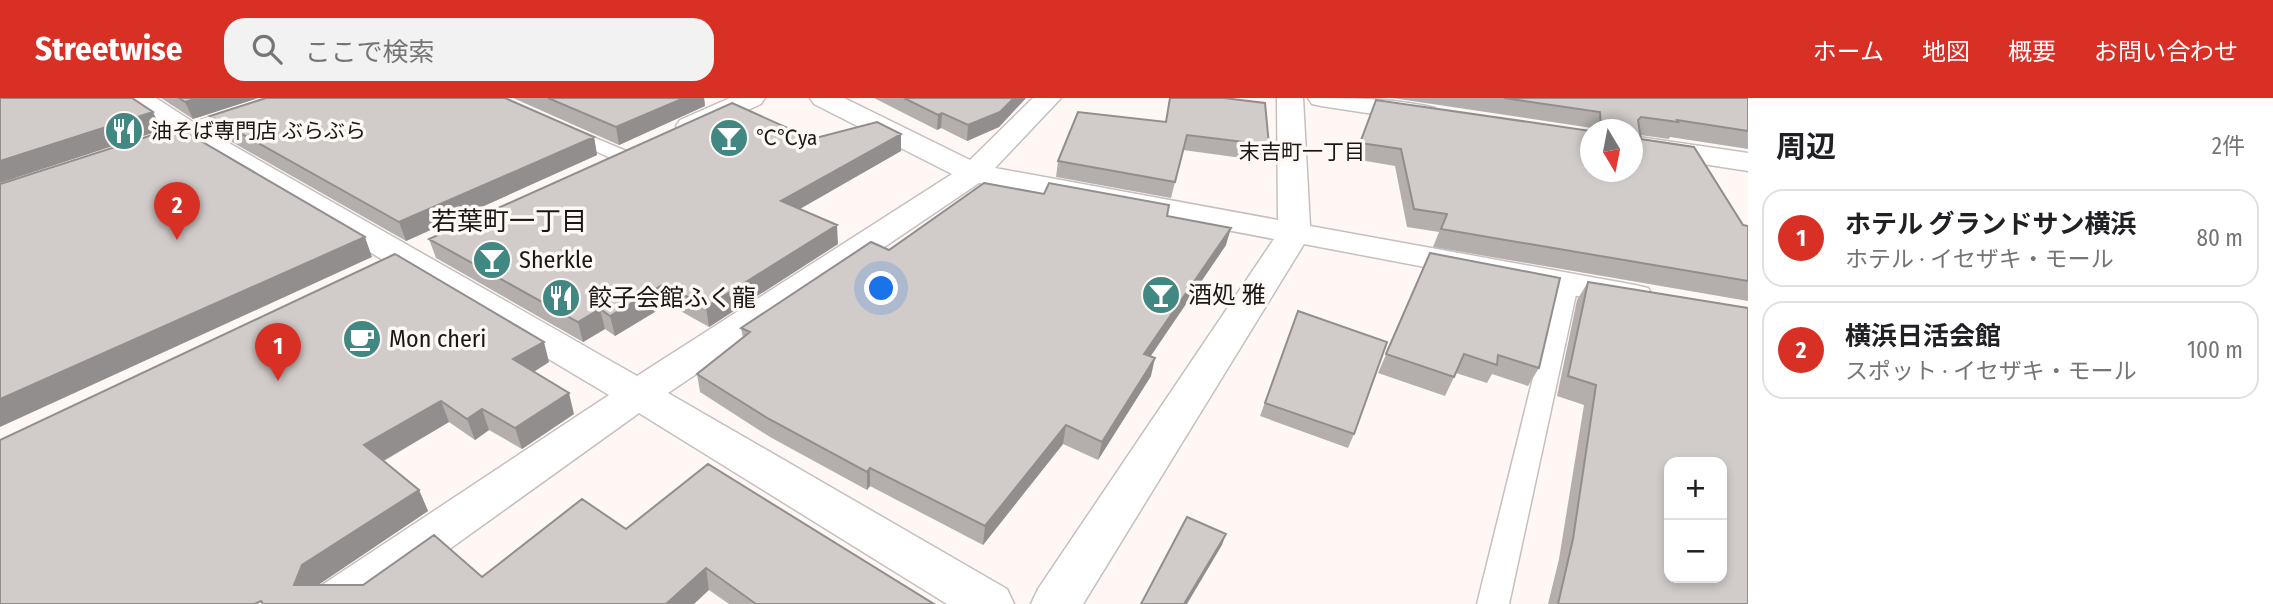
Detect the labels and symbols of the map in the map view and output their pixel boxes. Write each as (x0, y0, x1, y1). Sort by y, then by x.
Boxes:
restaurant icon: 油そば専門店 ぶらぶら (103, 110, 145, 152)
bar icon: ℃℃ya (708, 117, 750, 159)
place label: 油そば専門店 ぶらぶら (151, 118, 366, 144)
north arrow (1580, 119, 1643, 182)
place label: ℃℃ya (756, 125, 817, 151)
district label: 末吉町一丁目 (1239, 139, 1365, 165)
pin: 2 (154, 182, 200, 240)
district label: 若葉町一丁目 (431, 206, 587, 237)
bar icon: Sherkle (471, 239, 513, 281)
place label: Sherkle (519, 246, 593, 274)
your location (864, 271, 898, 305)
bar icon: 酒処 雅 (1140, 274, 1182, 316)
restaurant icon: 餃子会館ふく龍 (540, 277, 582, 319)
place label: 酒処 雅 (1188, 281, 1266, 309)
place label: 餃子会館ふく龍 (588, 284, 756, 312)
cafe icon: Mon cheri (341, 318, 383, 360)
pin: 1 (255, 323, 301, 381)
place label: Mon cheri (389, 325, 486, 353)

